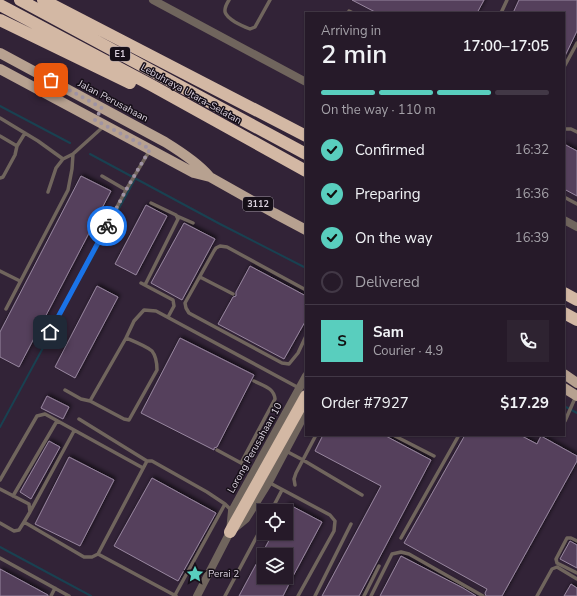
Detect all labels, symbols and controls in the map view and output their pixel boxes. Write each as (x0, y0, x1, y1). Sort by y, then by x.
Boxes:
text: Arriving in (321, 22, 381, 40)
text: 17:00–17:05 (462, 36, 549, 56)
text: 2 min (321, 37, 387, 72)
road number: E1 (110, 47, 130, 61)
street label: Lebuhraya Utara–Selatan (138, 60, 244, 128)
pin (34, 63, 68, 97)
icon: bag (40, 69, 62, 91)
street label: Jalan Perusahaan (75, 76, 151, 125)
text: On the way · 110 m (321, 101, 436, 119)
icon: check (321, 139, 343, 161)
text: Confirmed (355, 140, 425, 160)
text: 16:32 (515, 141, 549, 159)
icon: check (321, 183, 343, 205)
text: Preparing (355, 184, 420, 204)
text: 16:36 (515, 185, 549, 203)
road number: 3112 (243, 197, 273, 211)
courier (87, 206, 127, 246)
icon: bike (96, 215, 118, 237)
icon: check (321, 227, 343, 249)
text: On the way (355, 228, 433, 248)
text: 16:39 (515, 229, 549, 247)
text: Delivered (355, 272, 420, 292)
pin (33, 315, 67, 349)
button: phone (507, 320, 549, 362)
icon: home (39, 321, 61, 343)
text: Sam (373, 322, 404, 342)
text: S (337, 331, 347, 351)
text: Courier · 4.9 (373, 342, 443, 360)
text: Order #7927 (321, 393, 409, 413)
text: $17.29 (500, 393, 549, 413)
street label: Lorong Perusahaan 10 (224, 400, 286, 496)
map controls (257, 504, 293, 584)
button: locate (257, 504, 293, 540)
button: layers (257, 548, 293, 584)
place icon: Perai 2 (185, 564, 205, 584)
place label: Perai 2 (208, 567, 239, 581)

